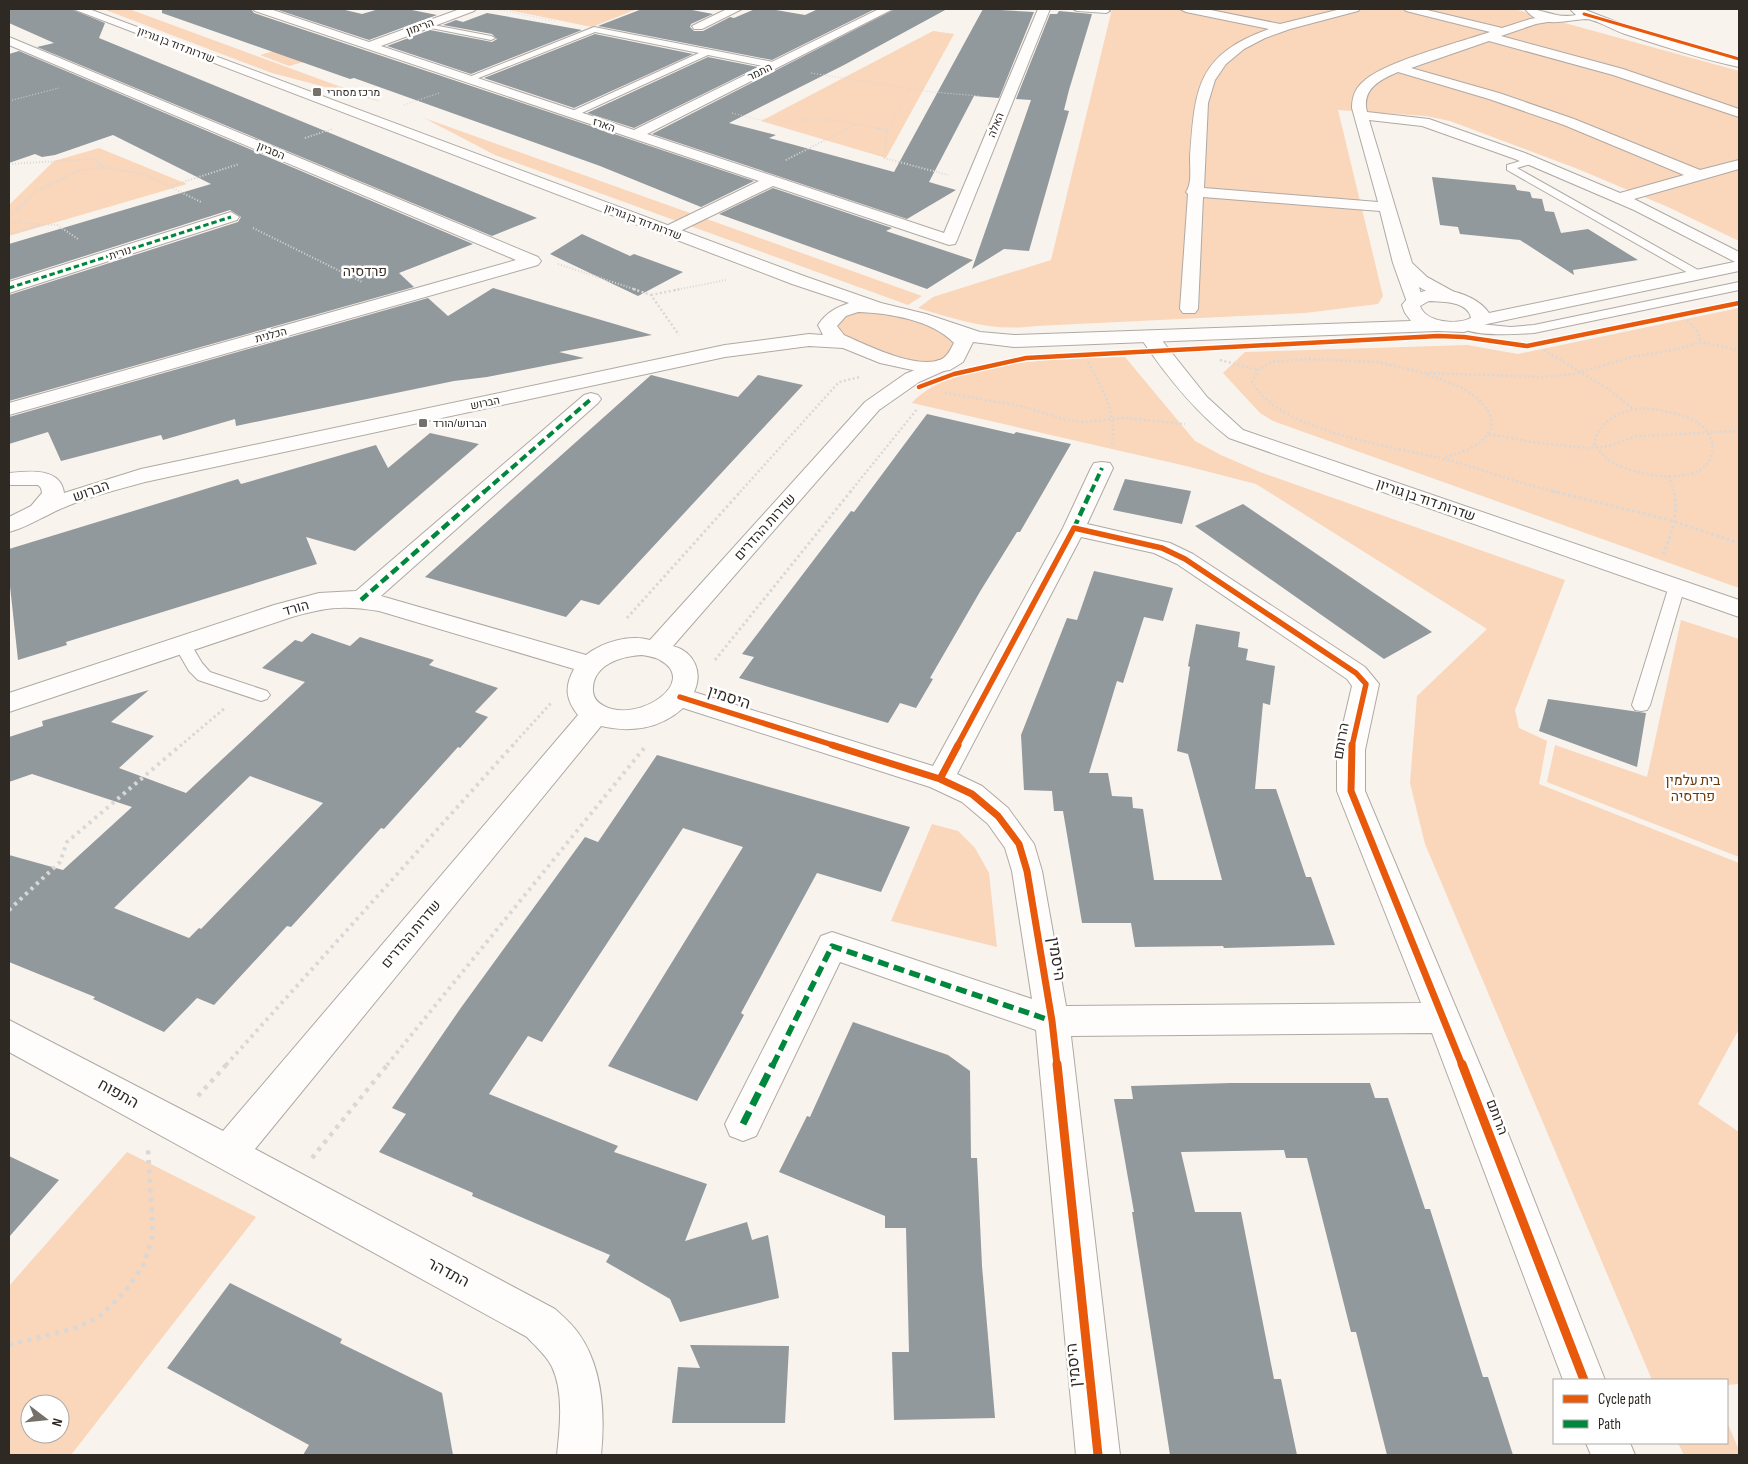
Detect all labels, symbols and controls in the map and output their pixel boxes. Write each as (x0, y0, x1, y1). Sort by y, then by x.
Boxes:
street label: הרימון (404, 16, 436, 38)
street label: שדרות דוד בן גוריון (136, 24, 216, 66)
street label: התמר (746, 61, 774, 83)
marker: מרכז מסחרי (311, 86, 323, 98)
place label: מרכז מסחרי (327, 86, 380, 99)
street label: האלה (985, 111, 1007, 139)
street label: הארז (591, 115, 617, 135)
street label: הסביון (255, 139, 287, 163)
street label: שדרות דוד בן גוריון (603, 201, 683, 243)
street label: נורית (107, 243, 133, 263)
district label: פרדסיה (343, 263, 387, 280)
street label: הכלנית (254, 325, 288, 345)
street label: הברוש (469, 394, 501, 412)
marker: הברוש/הורד (417, 417, 429, 429)
place label: הברוש/הורד (433, 417, 487, 430)
street label: שדרות דוד בן גוריון (1374, 475, 1478, 525)
street label: הברוש (70, 477, 112, 505)
street label: שדרות ההדרים (731, 490, 799, 564)
street label: הורד (281, 596, 311, 620)
street label: היסמין (705, 682, 753, 714)
street label: הרותם (1329, 721, 1353, 761)
park label: בית עלמין פרדסיה (1666, 772, 1721, 805)
street label: שדרות ההדרים (377, 896, 445, 972)
street label: היסמין (1043, 936, 1069, 982)
street label: התפוח (94, 1075, 142, 1113)
street label: הרותם (1482, 1097, 1512, 1137)
street label: התדהר (424, 1254, 472, 1292)
street label: היסמין (1062, 1342, 1086, 1388)
legend (1553, 1379, 1728, 1444)
text: Cycle path (1598, 1390, 1651, 1409)
north arrow (20, 1394, 70, 1444)
text: Path (1598, 1415, 1621, 1434)
text: N (48, 1417, 66, 1428)

